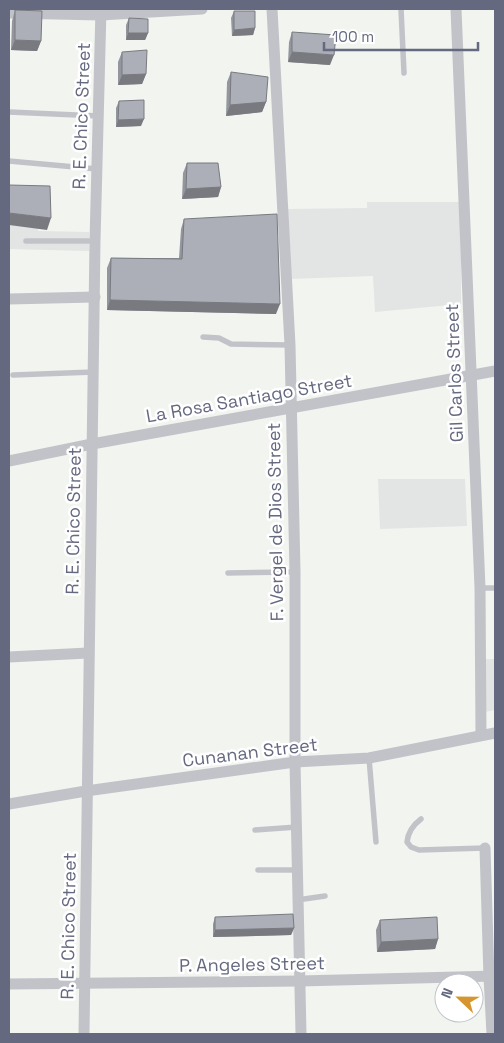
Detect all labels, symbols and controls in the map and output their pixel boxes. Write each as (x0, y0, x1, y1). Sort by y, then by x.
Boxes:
scale bar (324, 20, 478, 52)
text: 100 m (332, 27, 374, 46)
street label: R. E. Chico Street (67, 42, 95, 190)
street label: Gil Carlos Street (440, 303, 468, 443)
street label: La Rosa Santiago Street (144, 369, 354, 427)
street label: F. Vergel de Dios Street (262, 422, 288, 622)
street label: R. E. Chico Street (60, 447, 86, 595)
street label: Cunanan Street (181, 732, 319, 772)
street label: R. E. Chico Street (55, 852, 81, 1000)
street label: P. Angeles Street (179, 951, 325, 977)
north arrow (434, 973, 484, 1023)
text: N (437, 985, 457, 1001)

